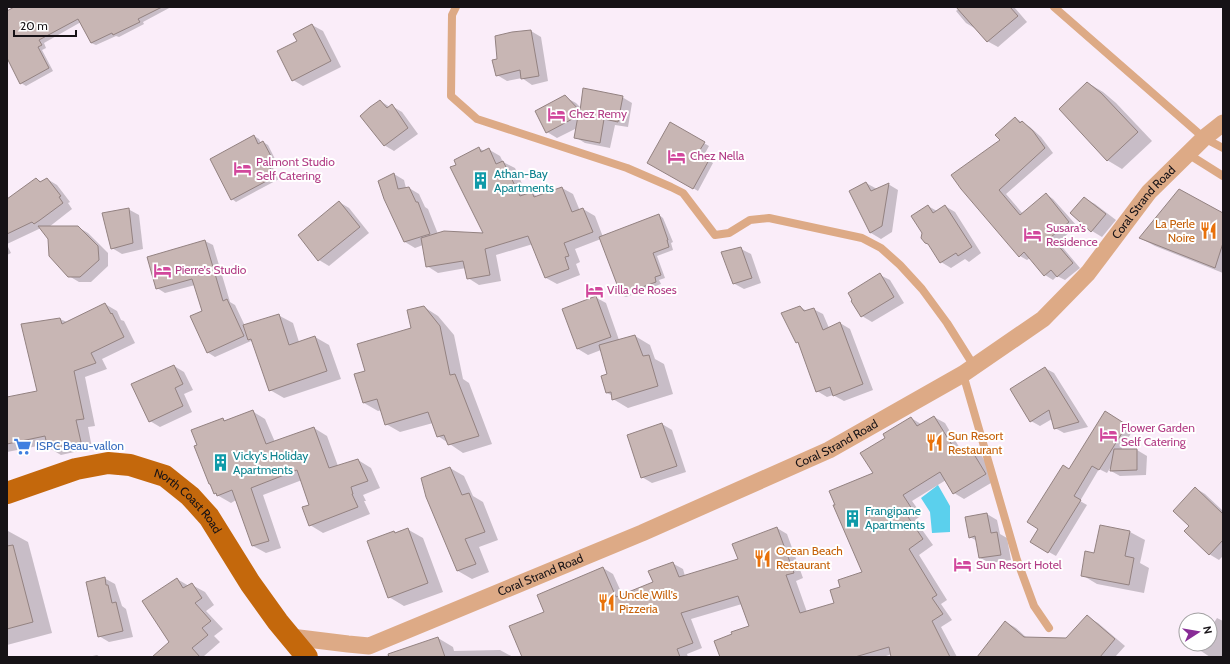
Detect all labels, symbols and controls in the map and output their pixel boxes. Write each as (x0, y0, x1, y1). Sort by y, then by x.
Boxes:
scale bar (14, 12, 76, 38)
text: 20 m (20, 18, 48, 33)
hotel icon: Chez Remy (546, 104, 566, 124)
place label: Chez Remy (569, 106, 627, 121)
hotel icon: Chez Nella (667, 146, 687, 166)
place label: Chez Nella (690, 148, 744, 163)
place label: Palmont Studio Self Catering (256, 154, 335, 183)
hotel icon: Palmont Studio Self Catering (233, 159, 253, 179)
street label: Coral Strand Road (1108, 162, 1178, 242)
place label: Athan-Bay Apartments (494, 166, 554, 195)
building icon: Athan-Bay Apartments (471, 171, 491, 191)
place label: La Perle Noire (1155, 216, 1195, 245)
place label: Susara's Residence (1046, 220, 1098, 249)
restaurant icon: La Perle Noire (1198, 221, 1218, 241)
hotel icon: Susara's Residence (1023, 225, 1043, 245)
hotel icon: Pierre's Studio (152, 260, 172, 280)
place label: Pierre's Studio (175, 262, 247, 277)
hotel icon: Villa de Roses (584, 280, 604, 300)
place label: Villa de Roses (607, 282, 677, 297)
street label: Coral Strand Road (793, 416, 880, 471)
place label: Flower Garden Self Catering (1121, 420, 1195, 449)
hotel icon: Flower Garden Self Catering (1098, 425, 1118, 445)
place label: Sun Resort Restaurant (948, 428, 1003, 457)
restaurant icon: Sun Resort Restaurant (925, 433, 945, 453)
supermarket icon: ISPC Beau-vallon (13, 436, 33, 456)
place label: ISPC Beau-vallon (36, 438, 124, 453)
place label: Vicky's Holiday Apartments (233, 448, 308, 477)
building icon: Vicky's Holiday Apartments (210, 453, 230, 473)
street label: North Coast Road (152, 465, 225, 536)
place label: Frangipane Apartments (865, 503, 925, 532)
building icon: Frangipane Apartments (842, 508, 862, 528)
place label: Ocean Beach Restaurant (776, 543, 843, 572)
restaurant icon: Ocean Beach Restaurant (753, 548, 773, 568)
street label: Coral Strand Road (495, 550, 585, 599)
hotel icon: Sun Resort Hotel (953, 555, 973, 575)
place label: Sun Resort Hotel (976, 557, 1062, 572)
place label: Uncle Will's Pizzeria (619, 587, 678, 616)
restaurant icon: Uncle Will's Pizzeria (596, 592, 616, 612)
north arrow (1178, 612, 1218, 652)
text: N (1200, 625, 1215, 635)

